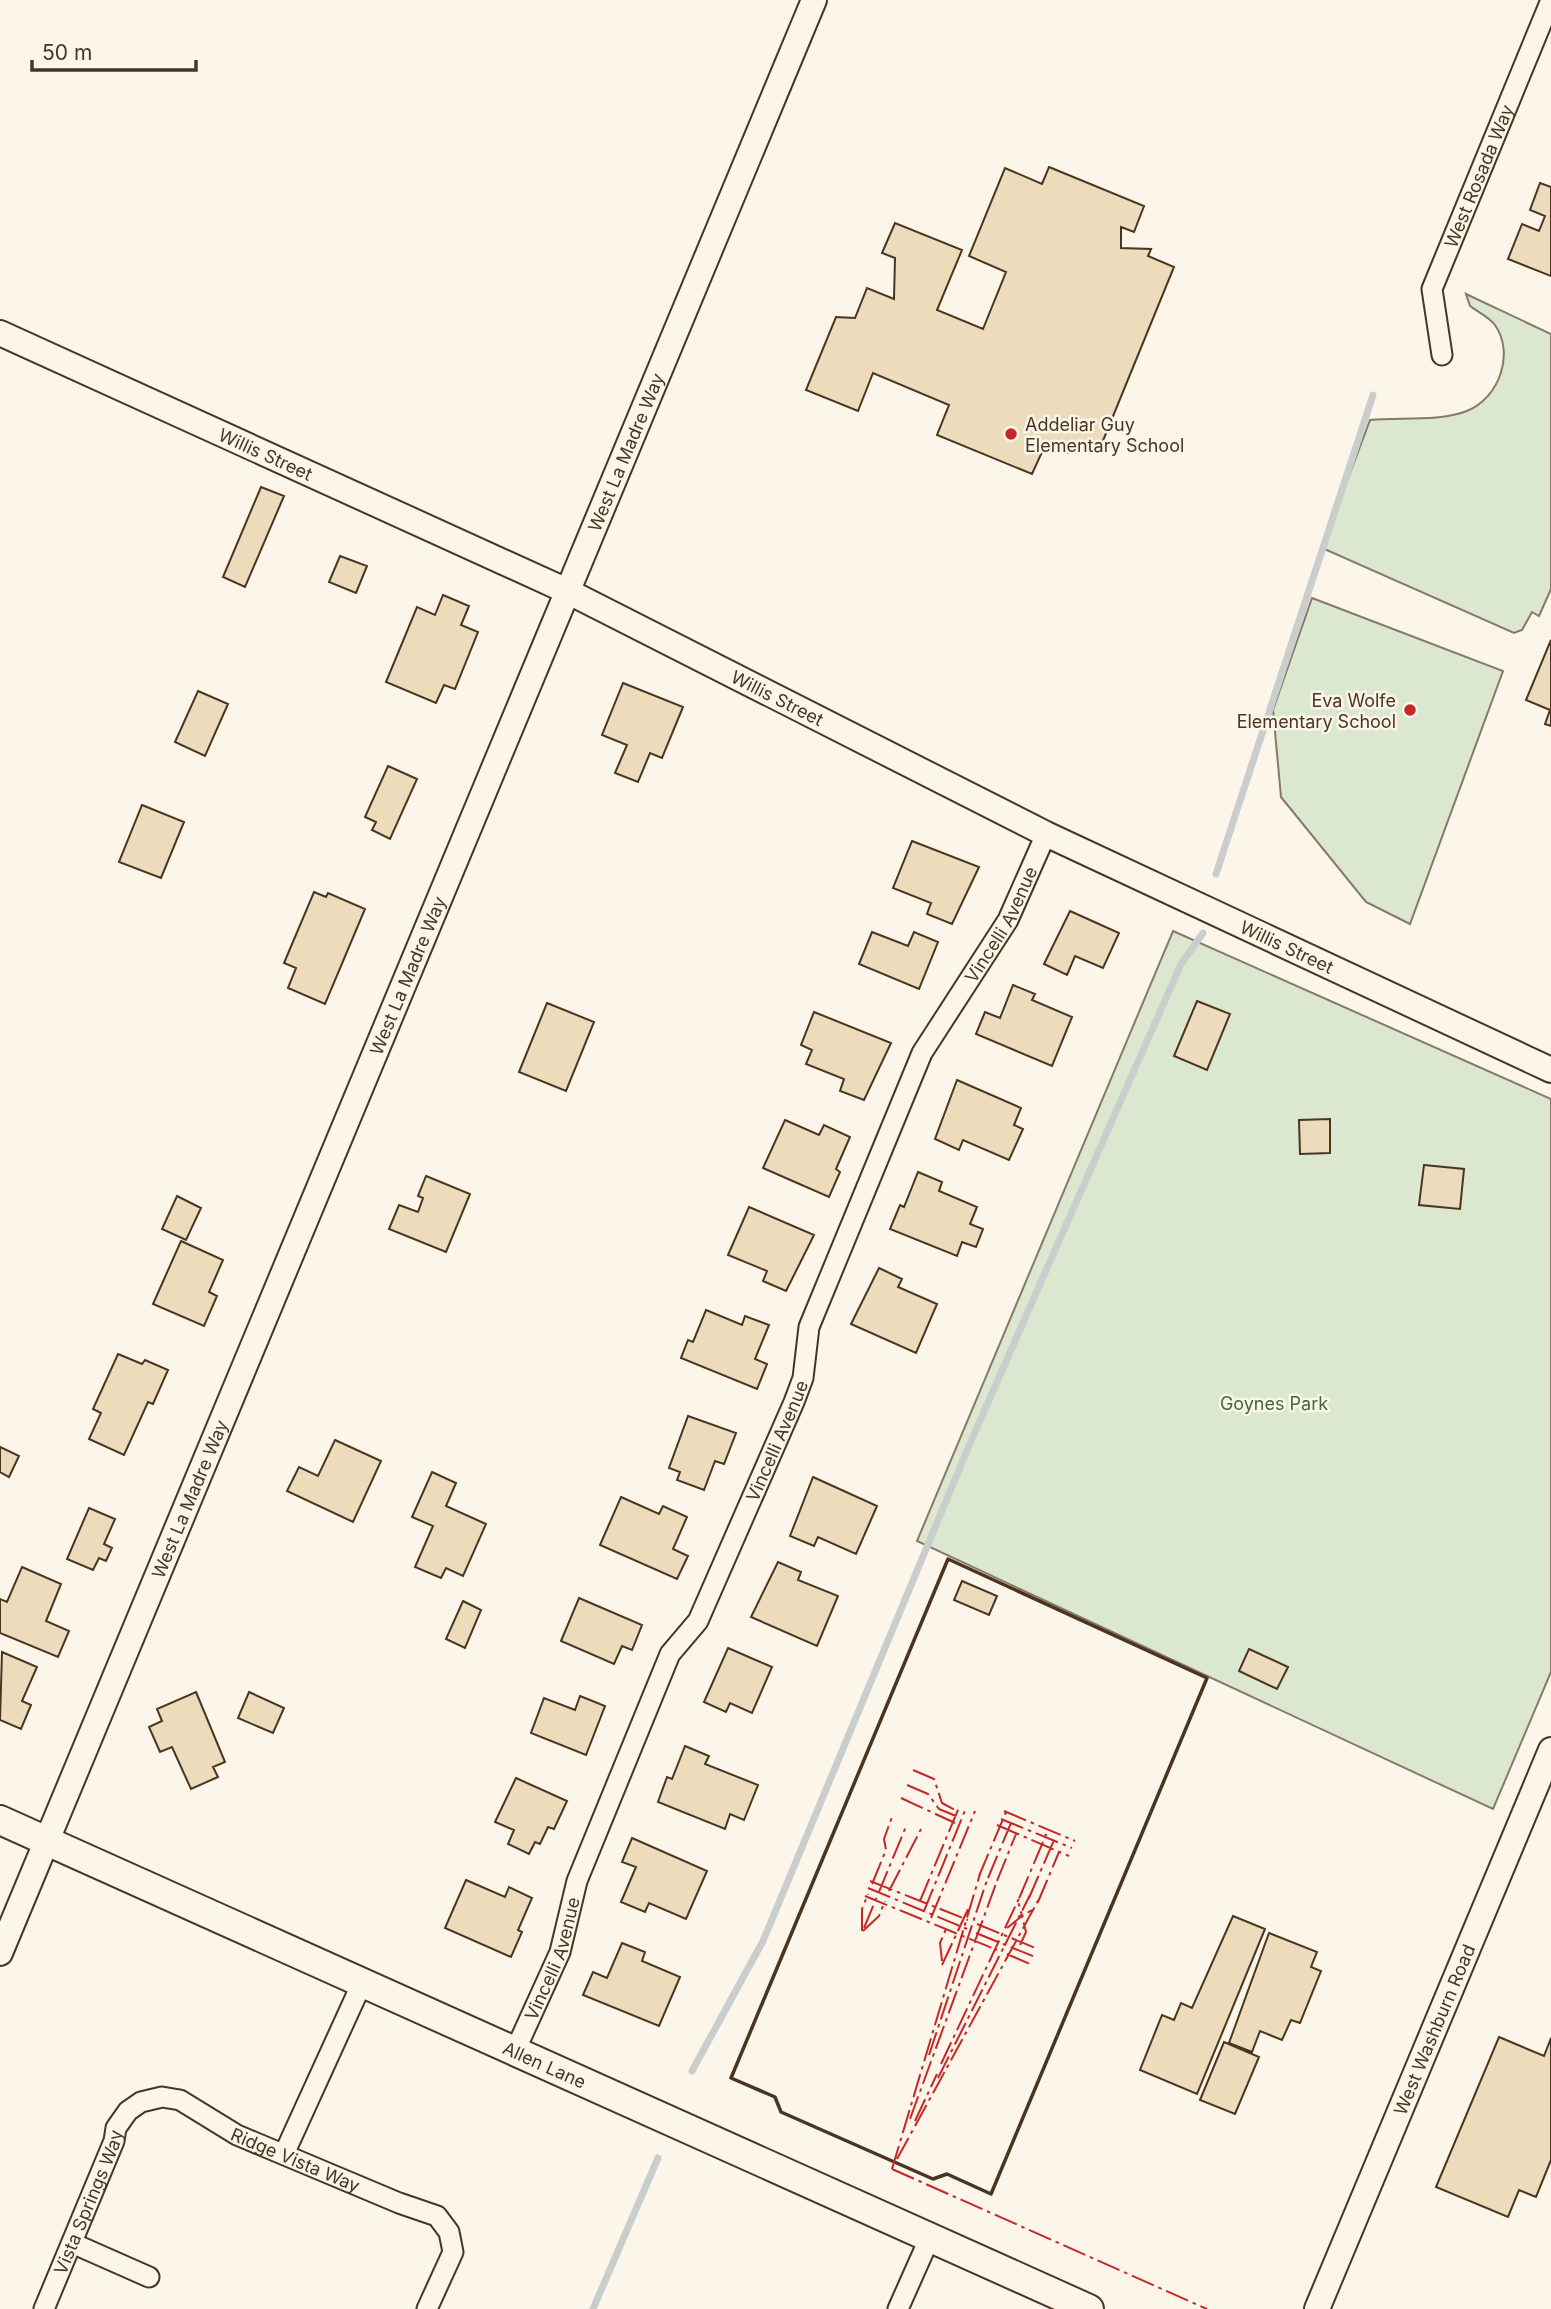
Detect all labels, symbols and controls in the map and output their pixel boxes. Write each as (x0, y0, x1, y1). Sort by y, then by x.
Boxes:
scale bar (32, 28, 196, 72)
text: 50 m (42, 40, 92, 65)
street label: West Rosada Way (1440, 101, 1517, 250)
street label: West La Madre Way (583, 370, 668, 534)
place label: Addeliar Guy Elementary School (1025, 414, 1184, 456)
street label: Willis Street (216, 424, 316, 484)
marker: Addeliar Guy Elementary School (1003, 426, 1019, 442)
street label: Willis Street (728, 666, 827, 730)
place label: Eva Wolfe Elementary School (1237, 690, 1396, 732)
marker: Eva Wolfe Elementary School (1402, 702, 1418, 718)
street label: Vincelli Avenue (960, 863, 1041, 986)
street label: West La Madre Way (365, 893, 450, 1058)
street label: Willis Street (1237, 916, 1337, 977)
street label: Vincelli Avenue (741, 1377, 812, 1504)
park label: Goynes Park (1220, 1393, 1328, 1414)
street label: West La Madre Way (147, 1417, 232, 1581)
street label: Vincelli Avenue (520, 1895, 583, 2023)
street label: West Washburn Road (1389, 1941, 1479, 2118)
street label: Allen Lane (500, 2037, 589, 2092)
street label: Ridge Vista Way (228, 2123, 363, 2196)
street label: Vista Springs Way (49, 2128, 126, 2277)

